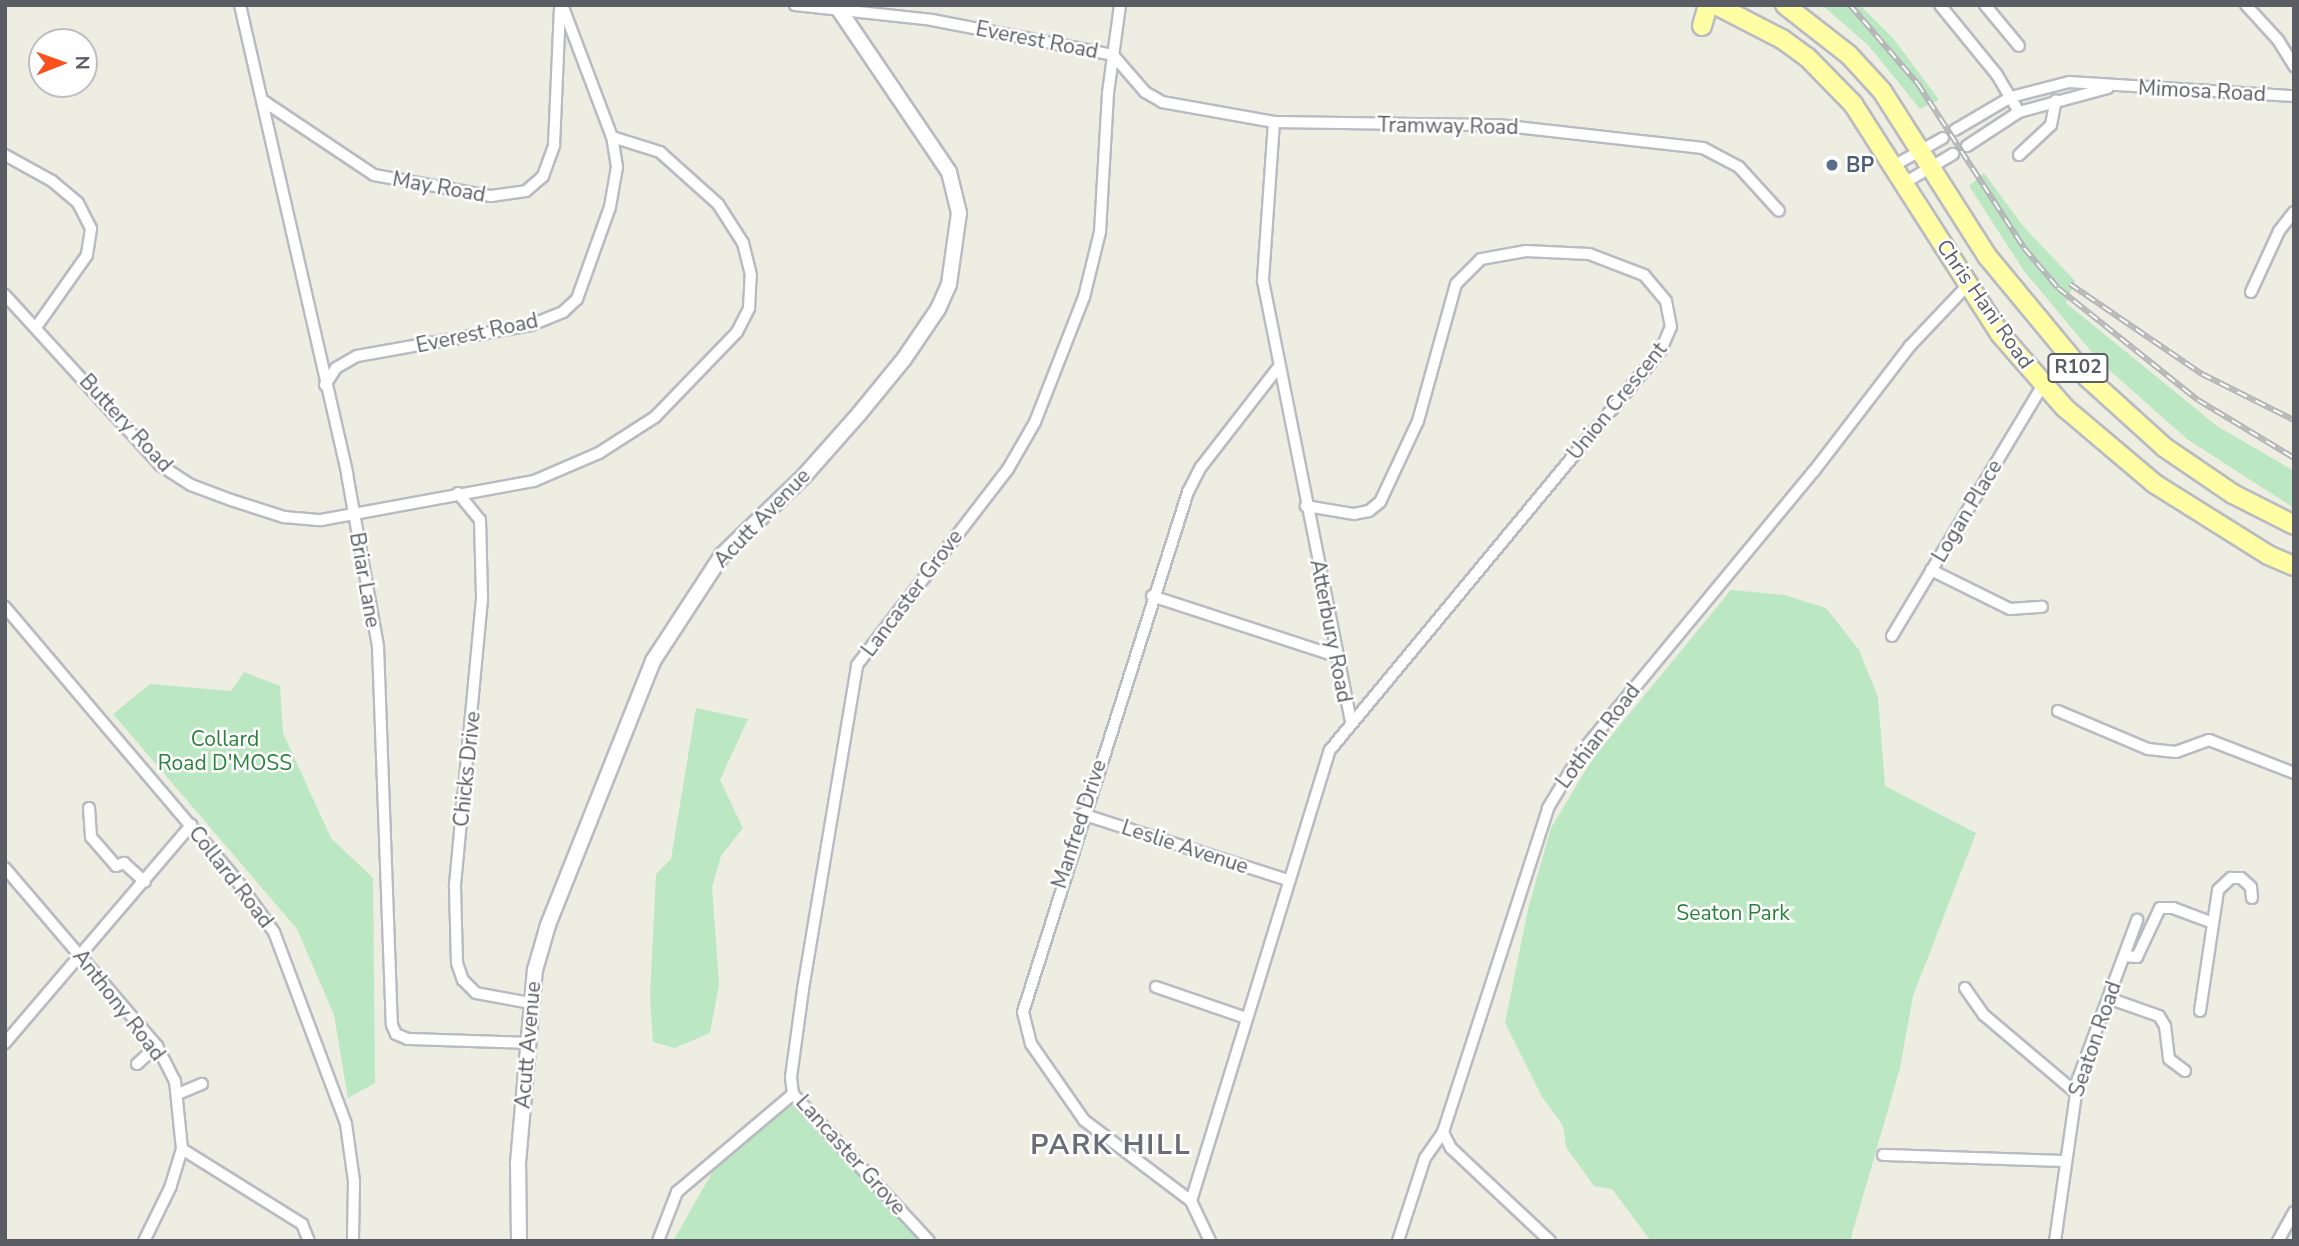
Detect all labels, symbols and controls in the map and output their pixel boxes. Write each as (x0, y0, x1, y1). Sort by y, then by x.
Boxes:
street label: Everest Road (974, 16, 1100, 64)
north arrow (28, 28, 98, 98)
text: N (69, 55, 95, 70)
street label: Mimosa Road (2137, 75, 2267, 107)
street label: Tramway Road (1377, 112, 1519, 140)
place label: BP (1846, 152, 1874, 178)
marker: BP (1824, 157, 1840, 173)
street label: May Road (391, 166, 487, 208)
street label: Chris Hani Road (1931, 234, 2039, 374)
street label: Everest Road (414, 308, 540, 358)
street label: Union Crescent (1562, 337, 1672, 465)
road number: R102 (2046, 352, 2110, 384)
street label: Buttery Road (74, 369, 178, 477)
street label: Logan Place (1927, 455, 2007, 567)
street label: Acutt Avenue (708, 463, 816, 573)
street label: Lancaster Grove (856, 525, 968, 661)
street label: Briar Lane (344, 530, 386, 630)
street label: Atterbury Road (1305, 557, 1357, 705)
street label: Lothian Road (1551, 679, 1645, 793)
street label: Chicks Drive (448, 710, 486, 828)
park label: Collard Road D'MOSS (158, 726, 292, 776)
street label: Manfred Drive (1046, 756, 1112, 892)
street label: Leslie Avenue (1118, 815, 1252, 879)
street label: Collard Road (183, 821, 279, 933)
park label: Seaton Park (1676, 900, 1790, 926)
street label: Anthony Road (67, 944, 171, 1066)
street label: Seaton Road (2064, 978, 2126, 1100)
street label: Acutt Avenue (510, 980, 546, 1110)
street label: Lancaster Grove (791, 1090, 911, 1220)
district label: PARK HILL (1031, 1128, 1191, 1162)

